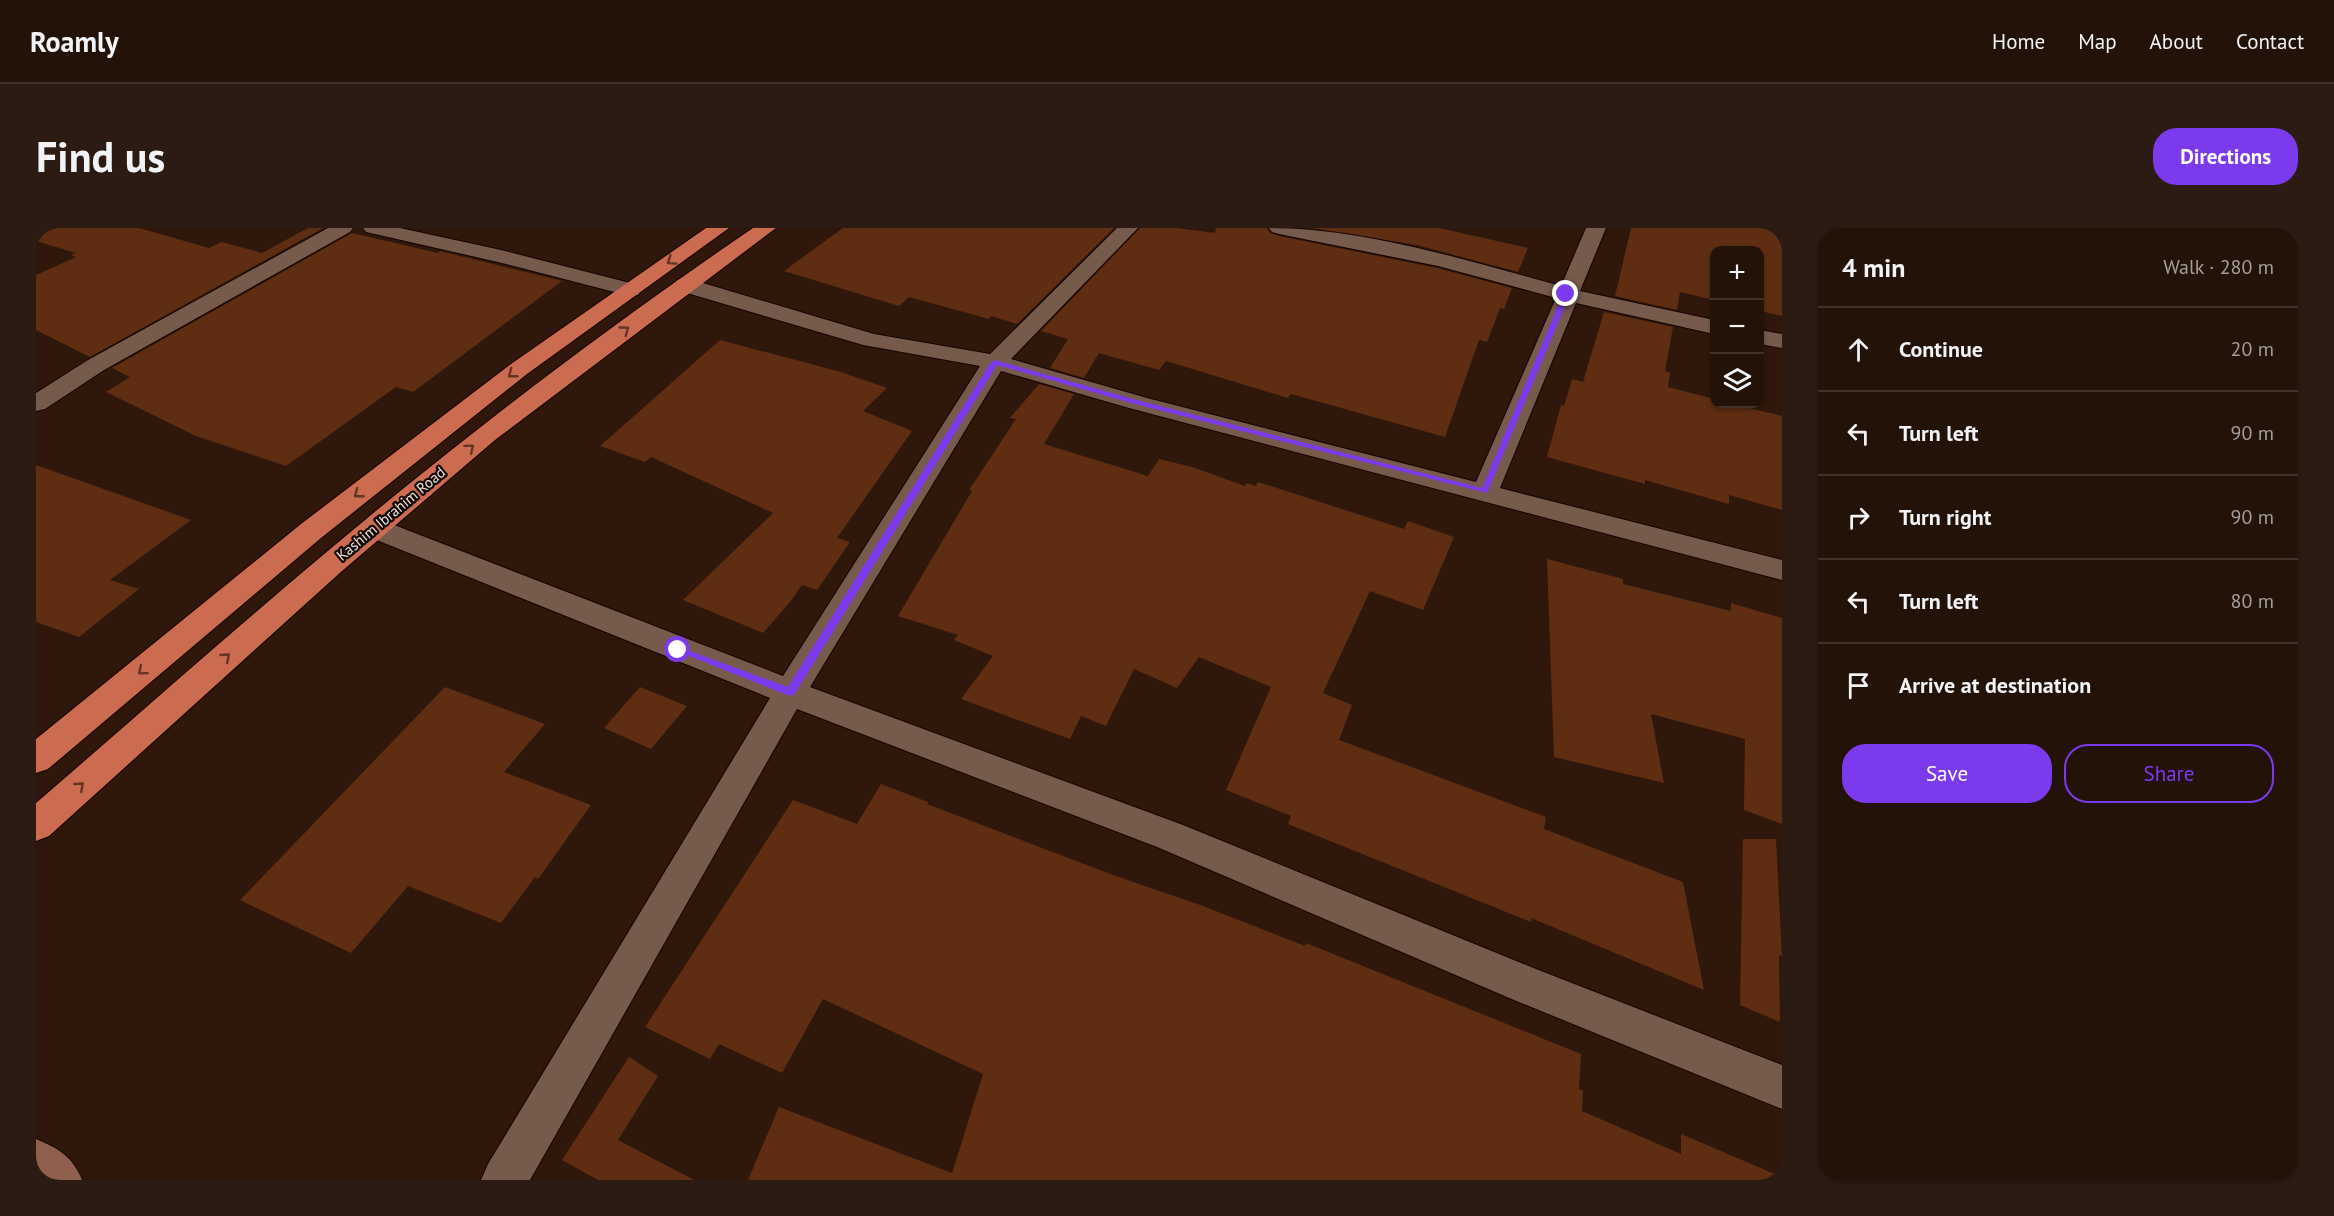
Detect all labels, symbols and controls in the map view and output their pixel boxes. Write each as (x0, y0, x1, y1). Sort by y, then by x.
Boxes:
text: Roamly (30, 23, 119, 60)
text: Home (1992, 28, 2045, 55)
text: Map (2078, 28, 2117, 55)
text: About (2150, 28, 2203, 55)
text: Contact (2236, 28, 2304, 55)
button: Directions (2153, 128, 2298, 185)
text: Find us (36, 129, 165, 184)
map controls (1710, 246, 1764, 408)
button: + (1710, 246, 1764, 300)
text: 4 min (1842, 251, 1905, 284)
one-way arrow (667, 254, 678, 265)
text: Walk · 280 m (2163, 254, 2274, 280)
route end (1552, 280, 1578, 306)
button: − (1710, 300, 1764, 354)
one-way arrow (618, 326, 629, 337)
icon: ahead (1842, 333, 1875, 366)
text: Continue (1899, 335, 1983, 363)
text: 20 m (2231, 336, 2274, 362)
button: layers (1710, 354, 1764, 408)
one-way arrow (508, 367, 519, 378)
icon: left (1842, 417, 1875, 450)
text: Turn left (1899, 419, 1979, 447)
text: 90 m (2231, 420, 2274, 446)
one-way arrow (463, 445, 474, 456)
street label: Kashim Ibrahim Road (332, 463, 449, 565)
one-way arrow (354, 487, 365, 498)
icon: right (1842, 501, 1875, 534)
text: Turn right (1899, 503, 1991, 531)
text: 90 m (2231, 504, 2274, 530)
icon: left (1842, 585, 1875, 618)
text: Turn left (1899, 587, 1979, 615)
text: 80 m (2231, 588, 2274, 614)
route start (664, 636, 690, 662)
one-way arrow (219, 653, 230, 664)
one-way arrow (138, 664, 149, 675)
icon: arrive (1842, 669, 1875, 702)
text: Arrive at destination (1899, 671, 2091, 699)
button: Save (1842, 744, 2052, 803)
button: Share (2064, 744, 2274, 803)
one-way arrow (73, 782, 84, 793)

